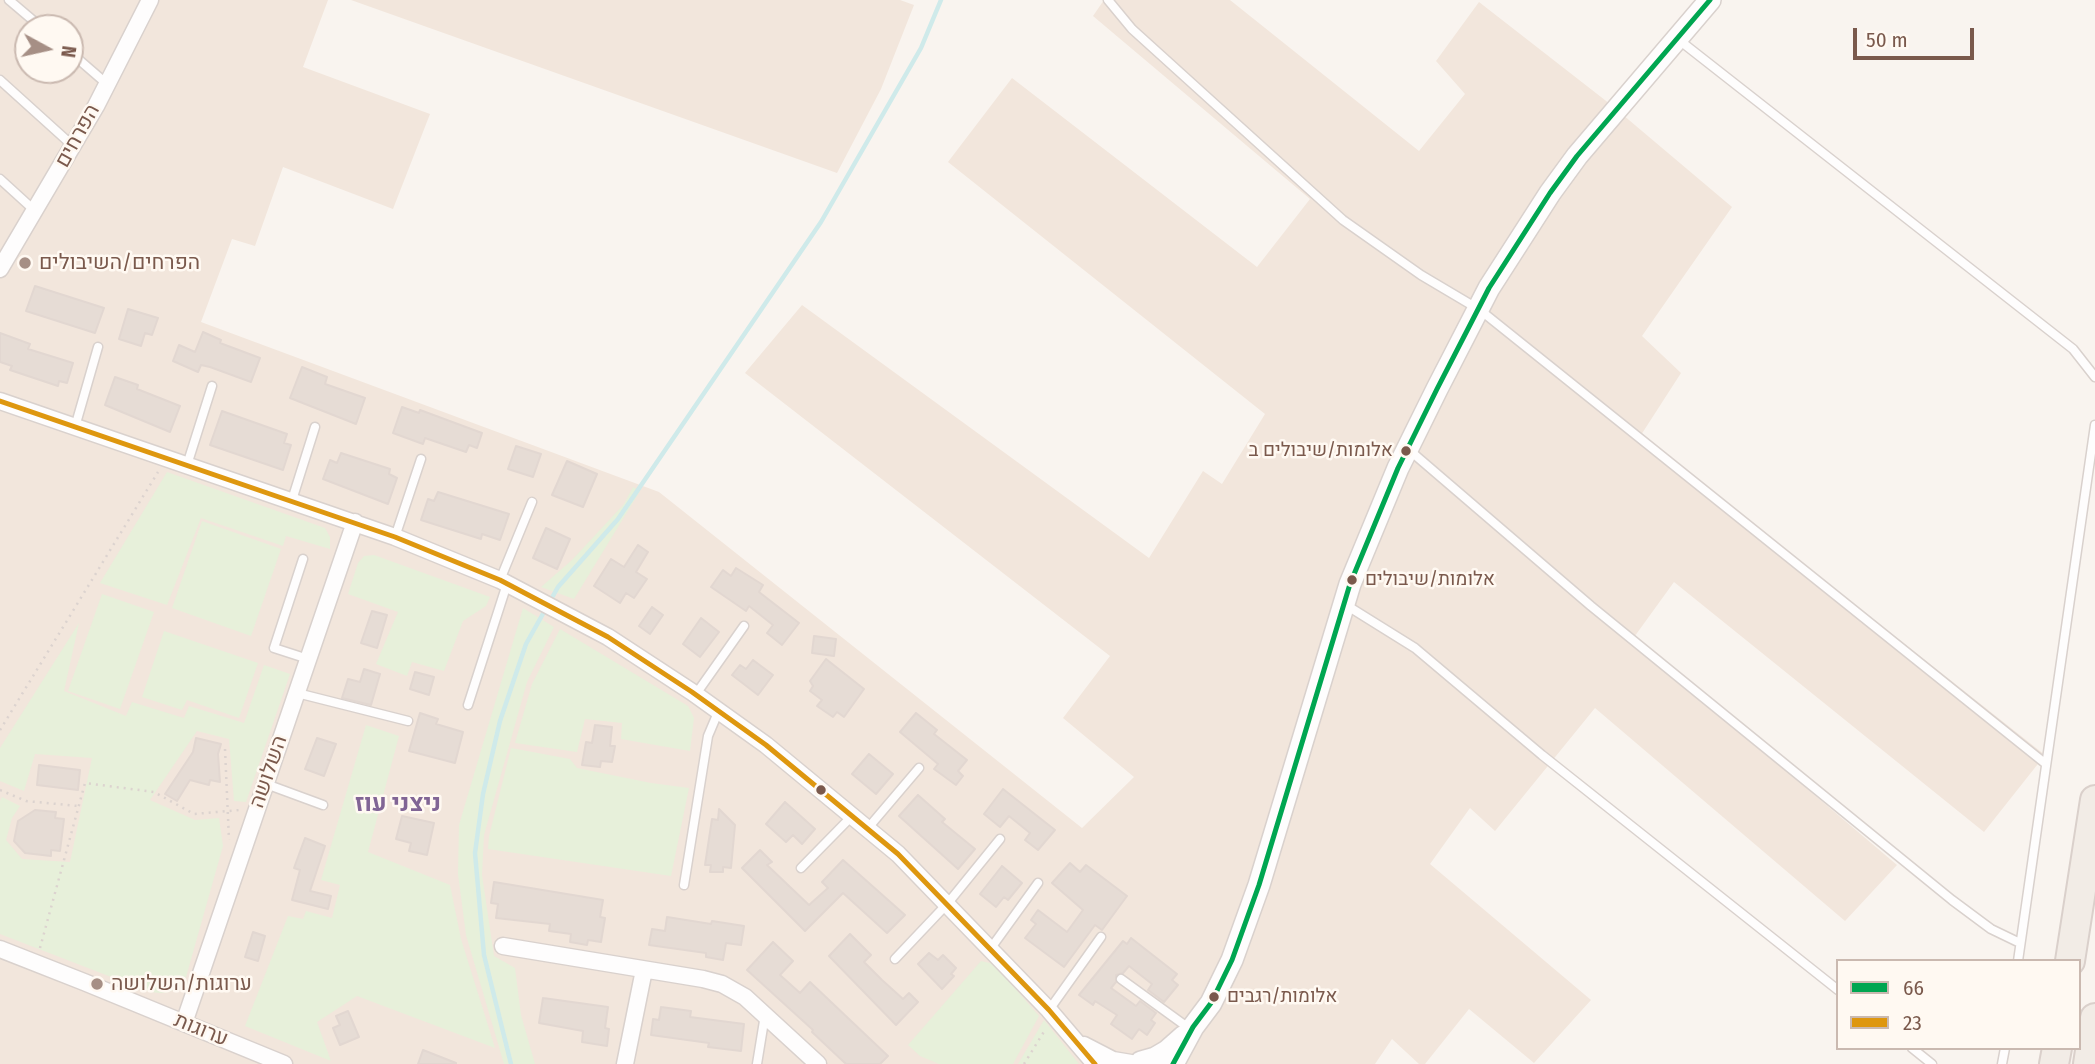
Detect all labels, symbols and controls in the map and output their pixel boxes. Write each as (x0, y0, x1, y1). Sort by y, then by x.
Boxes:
north arrow (14, 14, 84, 84)
scale bar (1857, 14, 1978, 58)
text: 50 m (1866, 27, 1908, 53)
text: N (56, 44, 80, 59)
street label: הפרחים (50, 100, 106, 172)
place label: הפרחים/השיבולים (39, 250, 200, 276)
marker: הפרחים/השיבולים (17, 255, 33, 271)
place label: אלומות/שיבולים ב (1249, 440, 1393, 462)
marker: אלומות/שיבולים ב (1399, 444, 1413, 458)
place label: אלומות/שיבולים (1365, 569, 1495, 591)
marker: אלומות/שיבולים (1345, 573, 1359, 587)
street label: השלושה (245, 732, 293, 812)
unlabelled marker (814, 783, 828, 797)
district label: ניצני עוז (355, 790, 441, 818)
legend (1836, 959, 2081, 1050)
place label: ערוגות/השלושה (111, 971, 252, 997)
text: 66 (1903, 975, 1924, 1001)
marker: ערוגות/השלושה (89, 976, 105, 992)
place label: אלומות/רגבים (1227, 986, 1337, 1008)
marker: אלומות/רגבים (1207, 990, 1221, 1004)
street label: ערוגות (170, 1008, 232, 1052)
text: 23 (1903, 1010, 1922, 1036)

